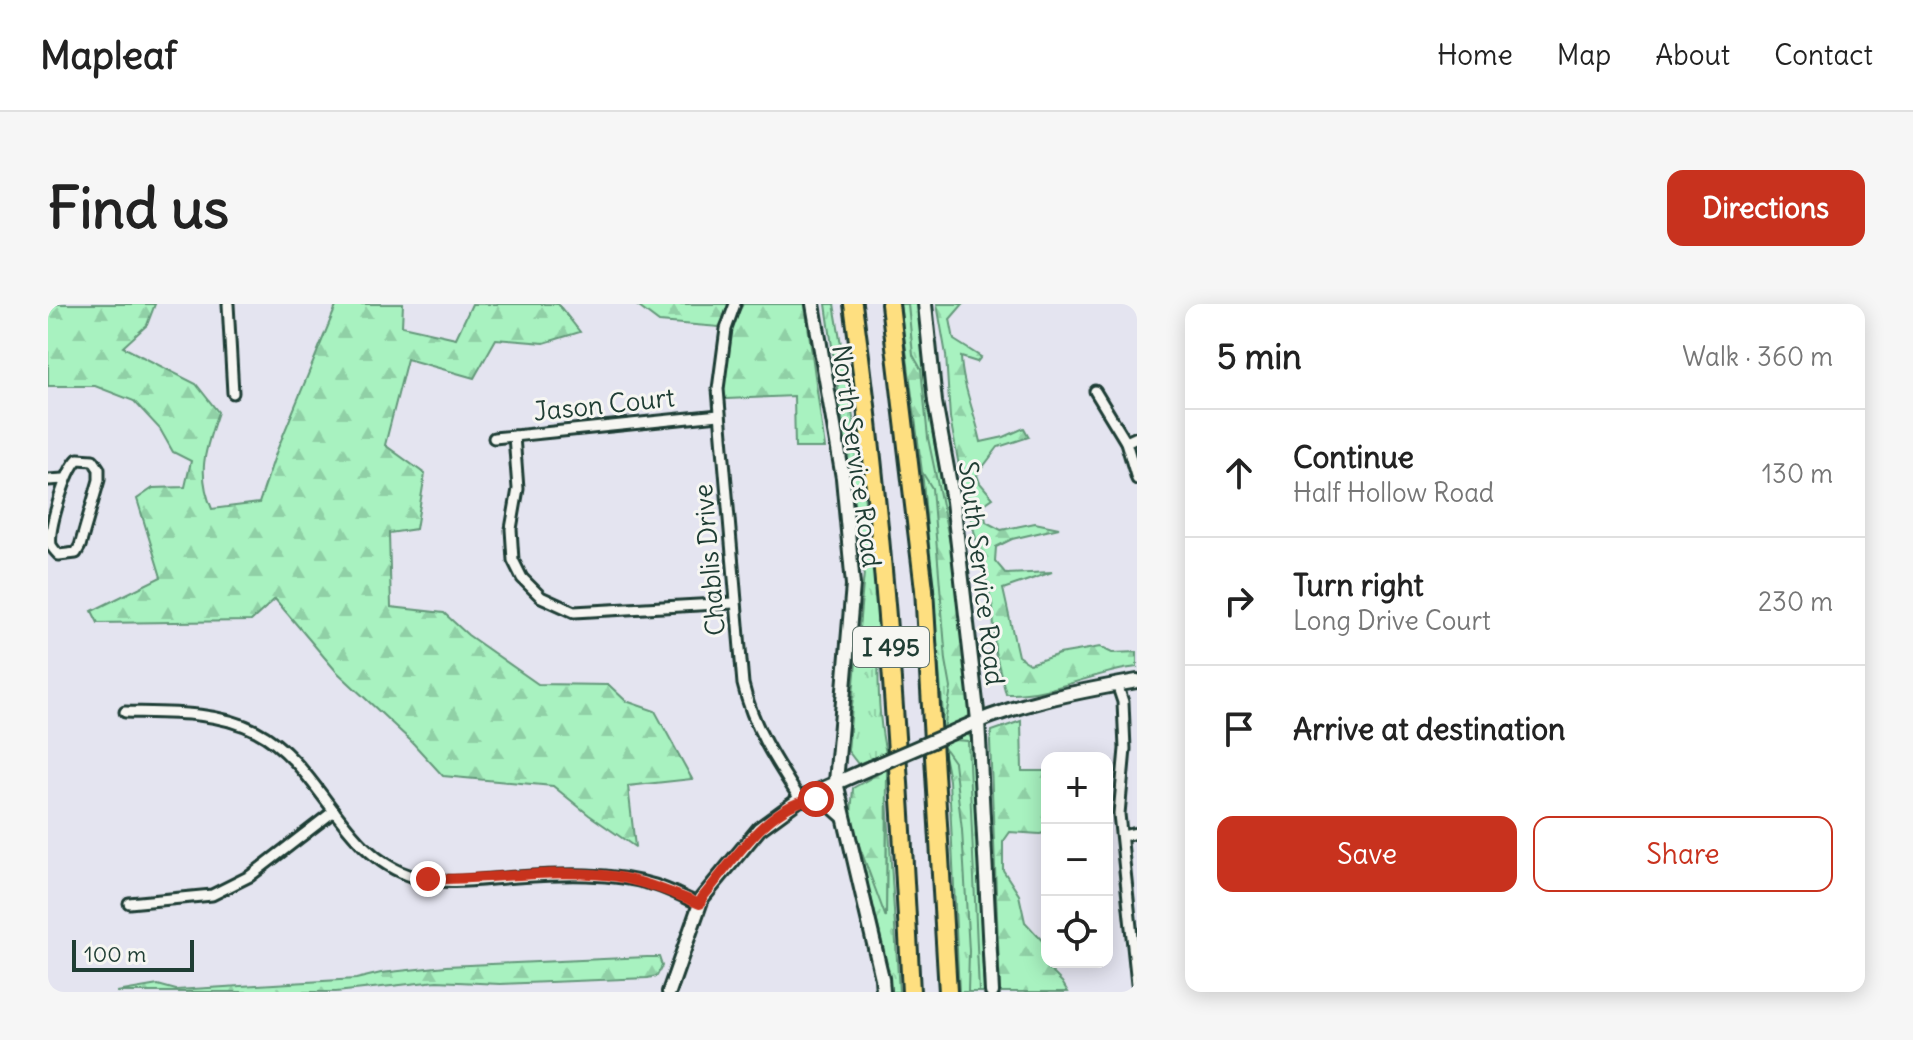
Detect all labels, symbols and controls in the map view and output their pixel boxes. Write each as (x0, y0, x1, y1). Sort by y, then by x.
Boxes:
text: Mapleaf (40, 32, 177, 79)
text: Home (1437, 37, 1513, 73)
text: Map (1557, 37, 1611, 73)
text: About (1655, 37, 1730, 73)
text: Contact (1774, 37, 1873, 73)
button: Directions (1667, 170, 1865, 246)
text: Find us (48, 173, 229, 243)
text: 5 min (1217, 335, 1302, 378)
text: Walk · 360 m (1682, 340, 1833, 373)
street label: North Service Road (825, 343, 889, 569)
street label: Jason Court (532, 380, 676, 428)
text: Continue (1293, 438, 1414, 476)
icon: ahead (1217, 451, 1261, 495)
text: 130 m (1762, 457, 1833, 490)
street label: South Service Road (952, 459, 1012, 687)
text: Half Hollow Road (1293, 476, 1494, 509)
street label: Chablis Drive (686, 483, 732, 637)
text: Turn right (1293, 566, 1424, 604)
icon: right (1217, 579, 1261, 623)
text: 230 m (1758, 585, 1833, 618)
text: Long Drive Court (1293, 604, 1491, 637)
road number: I 495 (853, 627, 929, 667)
icon: arrive (1217, 707, 1261, 751)
text: Arrive at destination (1293, 710, 1565, 748)
map controls (1041, 752, 1113, 968)
button: + (1041, 752, 1113, 824)
route start (798, 781, 834, 817)
button: Save (1217, 816, 1517, 892)
button: Share (1533, 816, 1833, 892)
button: − (1041, 824, 1113, 896)
route end (410, 861, 446, 897)
button: locate (1041, 896, 1113, 968)
scale bar (72, 936, 194, 972)
text: 100 m (84, 940, 146, 968)

